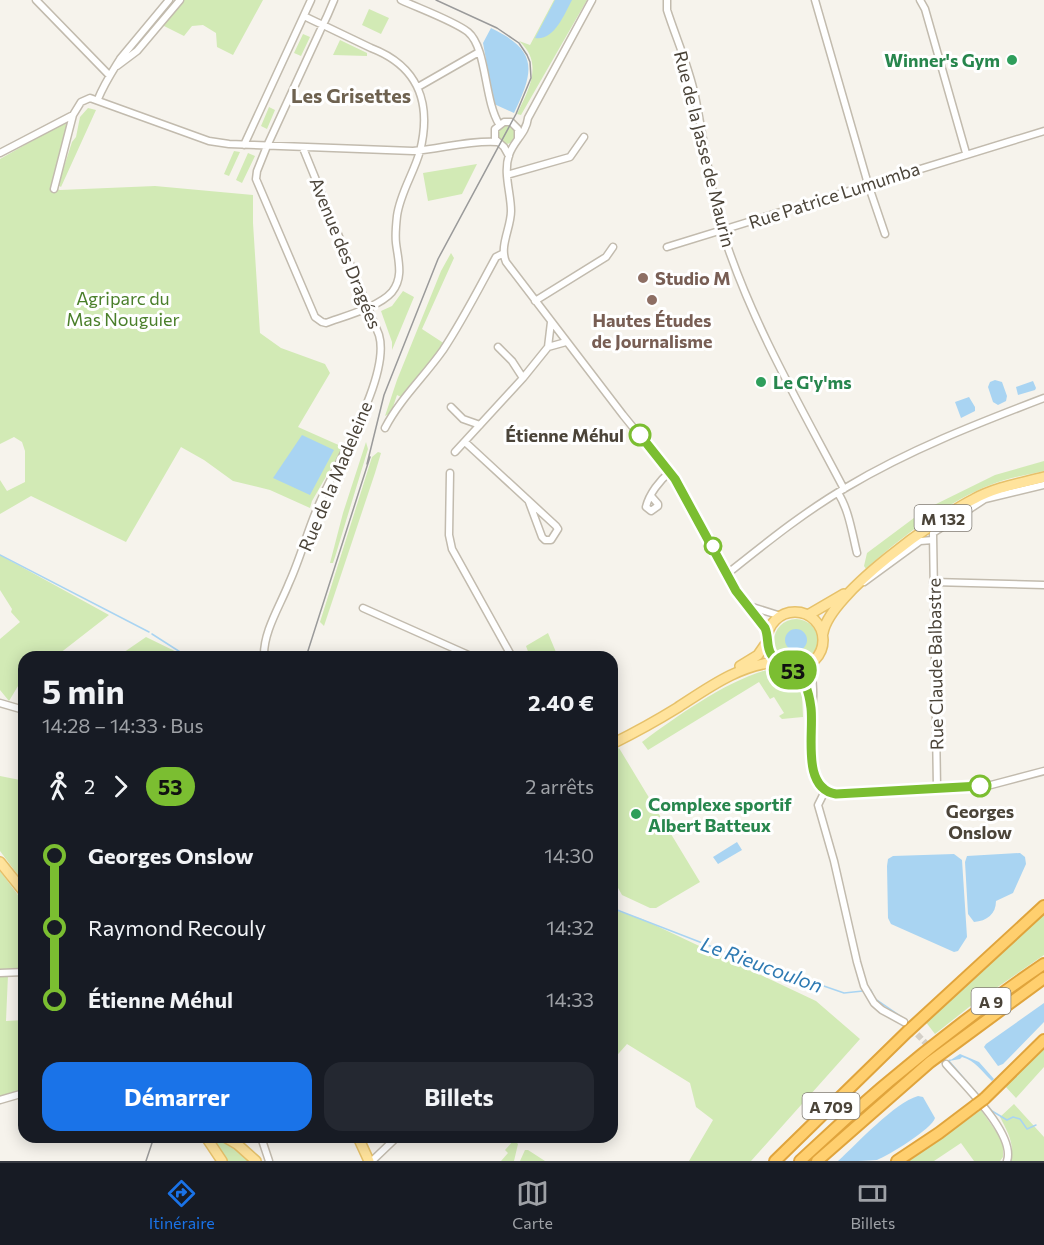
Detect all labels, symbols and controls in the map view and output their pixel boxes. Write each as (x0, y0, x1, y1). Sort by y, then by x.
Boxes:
street label: Rue de la Jasse de Maurin (670, 48, 740, 250)
place label: Winner's Gym (884, 49, 1000, 71)
marker: Winner's Gym (1005, 53, 1019, 67)
district label: Les Grisettes (291, 83, 411, 107)
street label: Rue Patrice Lumumba (746, 157, 922, 233)
street label: Avenue des Dragées (306, 174, 386, 332)
place label: Studio M (655, 267, 731, 289)
marker: Studio M (636, 271, 650, 285)
park label: Agriparc du Mas Nouguier (66, 287, 180, 330)
marker: Hautes Études de Journalisme (645, 293, 659, 307)
place label: Hautes Études de Journalisme (591, 309, 713, 352)
place label: Le G'y'ms (773, 371, 852, 393)
marker: Le G'y'ms (754, 375, 768, 389)
street label: Rue de la Madeleine (293, 398, 377, 554)
place label: Étienne Méhul (505, 424, 624, 446)
marker: Étienne Méhul (629, 424, 651, 446)
road number: M 132 (914, 505, 972, 531)
unlabelled marker (704, 537, 722, 555)
street label: Rue Claude Balbastre (922, 578, 948, 750)
line badge: 53 (766, 650, 820, 690)
text: 53 (781, 658, 805, 683)
text: 5 min (42, 670, 125, 711)
text: 2.40 € (528, 689, 594, 716)
text: 14:28 – 14:33 · Bus (42, 713, 203, 737)
icon: walk (42, 770, 75, 803)
icon: forward (104, 770, 137, 803)
text: 2 (84, 774, 95, 798)
text: 53 (158, 774, 183, 799)
text: 2 arrêts (525, 774, 594, 798)
marker: Georges Onslow (969, 775, 991, 797)
place label: Complexe sportif Albert Batteux (648, 793, 792, 836)
place label: Georges Onslow (946, 800, 1014, 843)
marker: Complexe sportif Albert Batteux (629, 807, 643, 821)
text: Georges Onslow (88, 842, 254, 869)
text: 14:30 (544, 843, 594, 867)
text: Raymond Recouly (88, 914, 266, 941)
text: 14:32 (546, 915, 594, 939)
water label: Le Rieucoulon (698, 931, 826, 997)
text: Étienne Méhul (88, 986, 233, 1013)
text: 14:33 (546, 987, 594, 1011)
road number: A 9 (972, 988, 1010, 1014)
button: Démarrer (42, 1062, 312, 1131)
button: Billets (324, 1062, 594, 1131)
road number: A 709 (802, 1093, 860, 1119)
tab: Itinéraire (149, 1177, 215, 1232)
tab: Carte (512, 1177, 553, 1232)
tab: Billets (850, 1177, 895, 1232)

